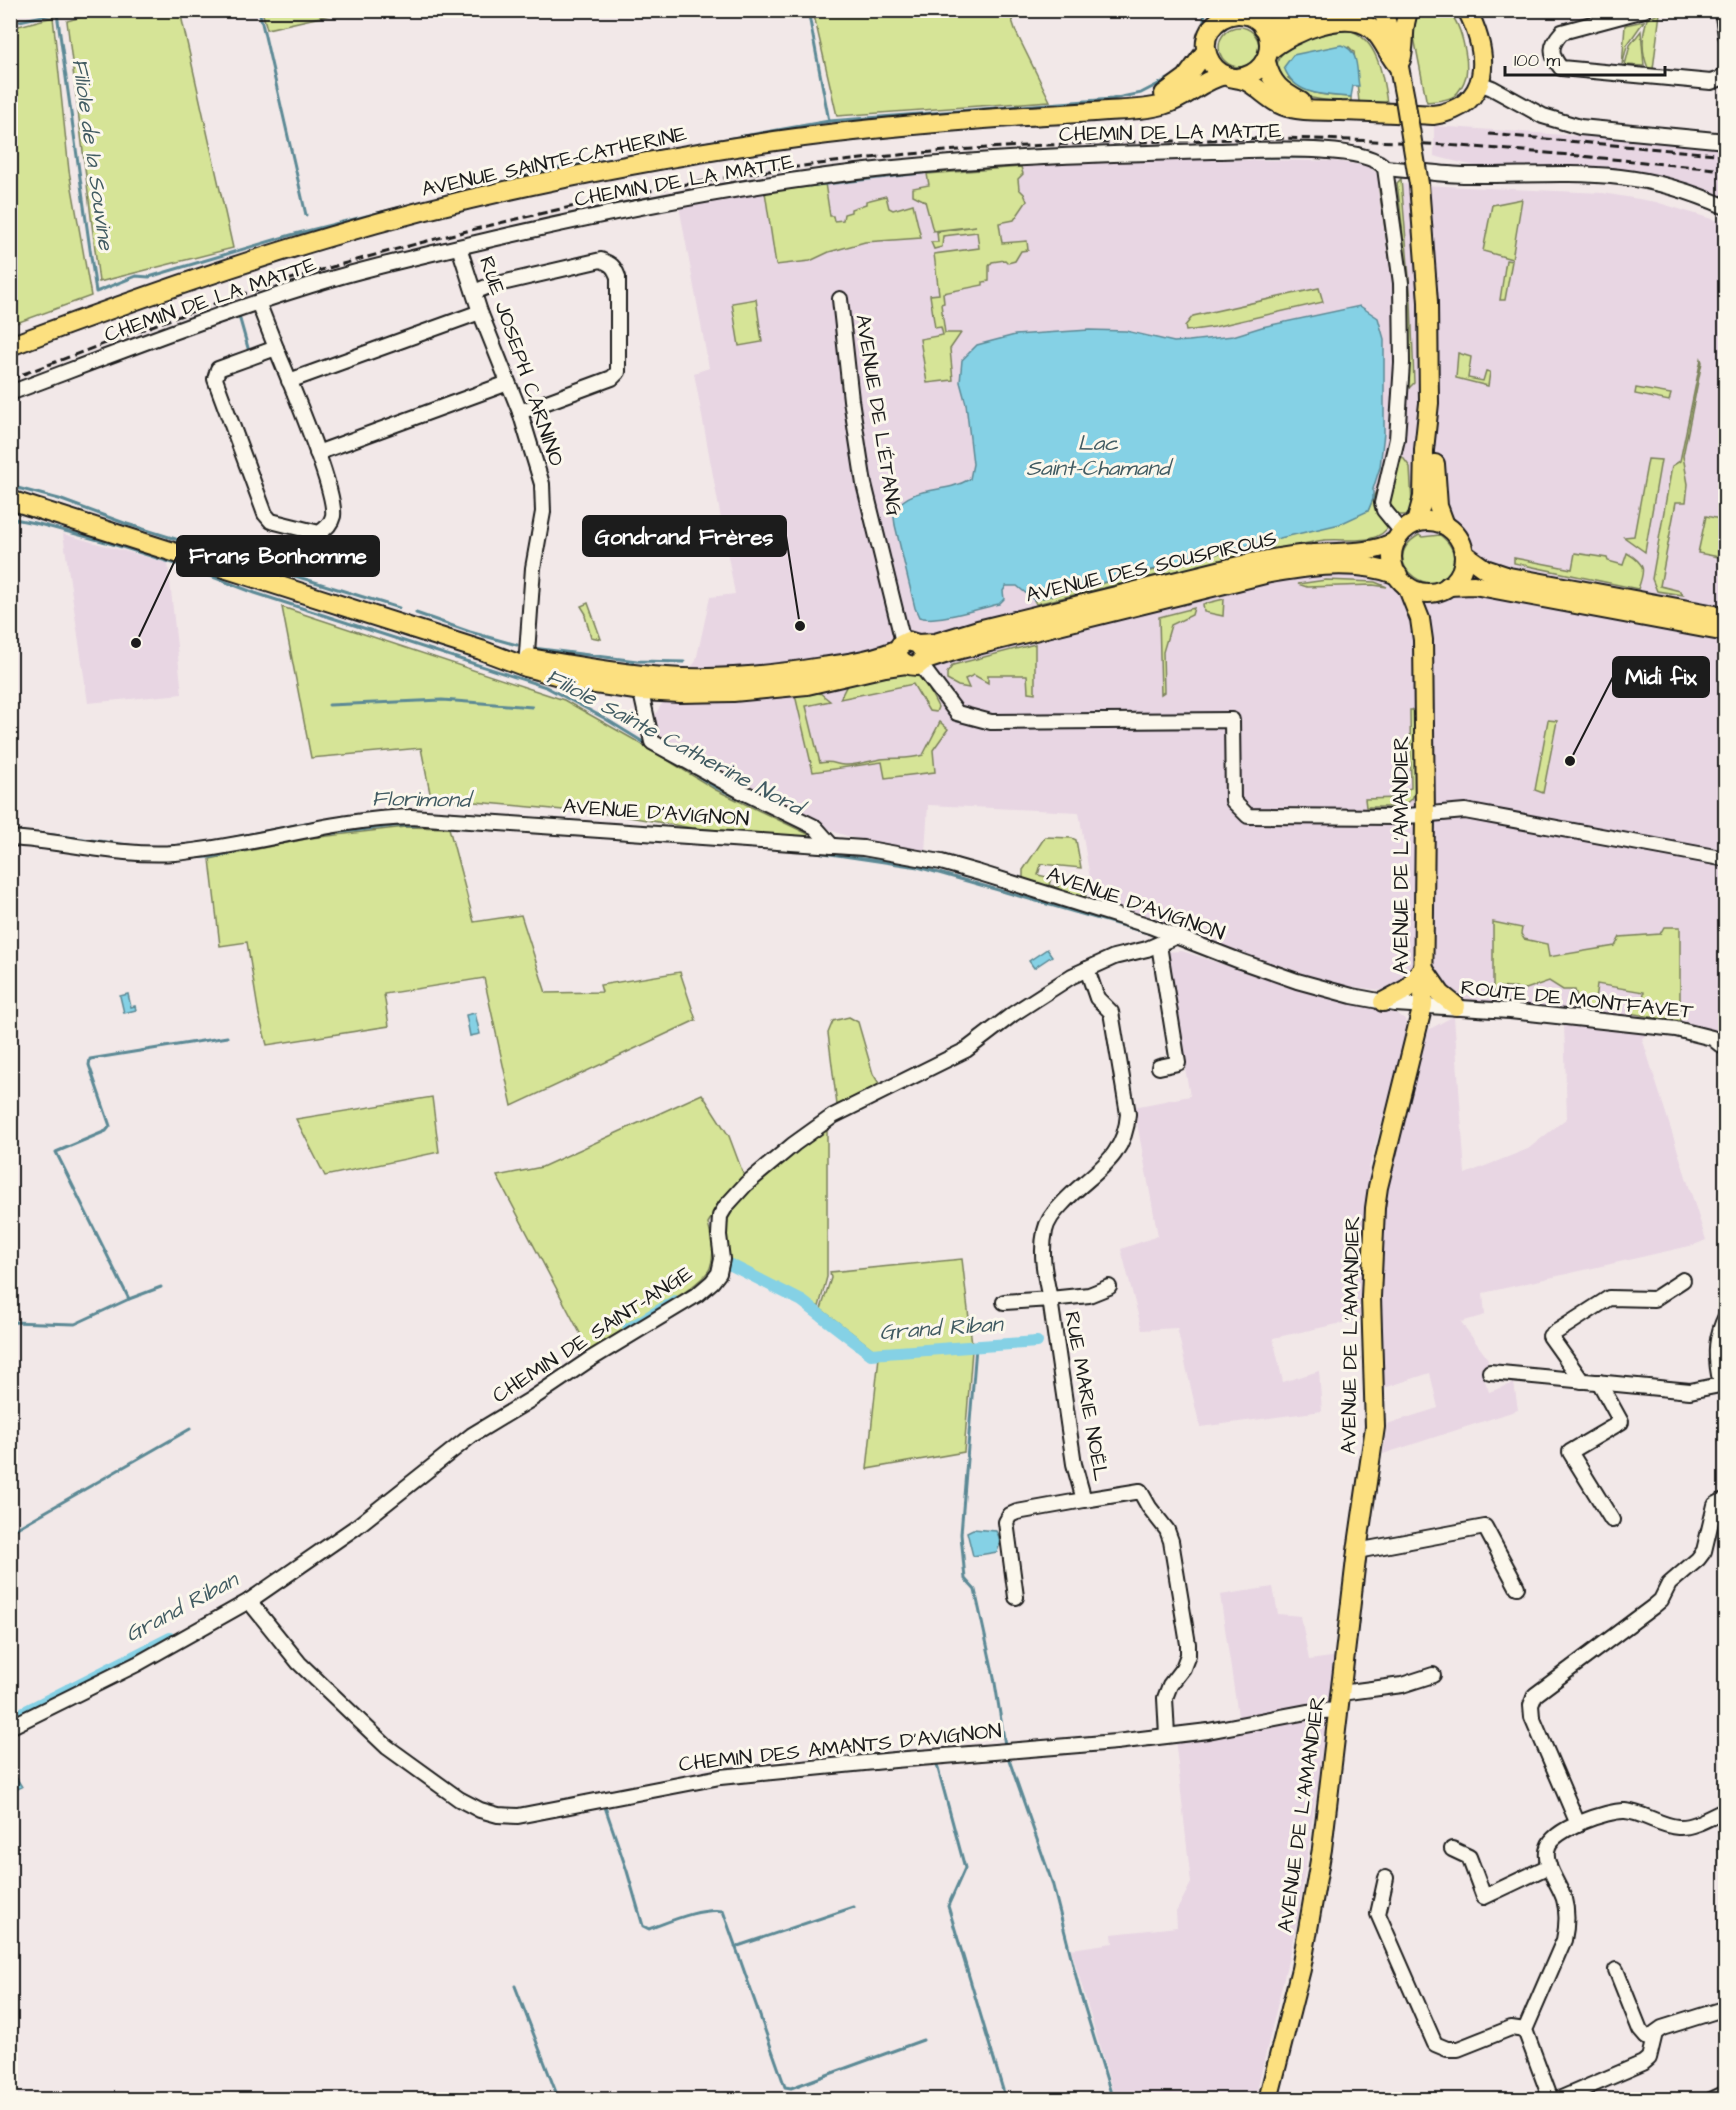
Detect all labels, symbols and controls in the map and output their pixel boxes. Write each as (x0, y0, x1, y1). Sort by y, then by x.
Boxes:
scale bar (1505, 39, 1666, 77)
text: 100 m (1514, 48, 1560, 73)
water label: Filiole de la Souvine (64, 57, 121, 253)
street label: CHEMIN DE LA MATTE (1059, 116, 1282, 149)
street label: AVENUE SAINTE-CATHERINE (419, 119, 690, 204)
street label: CHEMIN DE LA MATTE (572, 147, 797, 214)
street label: CHEMIN DE LA MATTE (100, 249, 321, 349)
street label: RUE JOSEPH CARNINO (472, 252, 571, 470)
street label: AVENUE DE L'ÉTANG (848, 312, 909, 518)
water label: Lac Saint-Chamand (1026, 428, 1175, 484)
callout: Gondrand Frères (583, 516, 786, 556)
text: Gondrand Frères (595, 522, 773, 553)
street label: AVENUE DES SOUSPIROUS (1023, 524, 1279, 609)
callout: Frans Bonhomme (177, 536, 379, 576)
text: Frans Bonhomme (189, 541, 367, 572)
callout: Midi fix (1613, 657, 1709, 697)
water label: Filiole Sainte Catherine Nord (541, 661, 812, 825)
text: Midi fix (1625, 662, 1697, 693)
street label: AVENUE DE L'AMANDIER (1387, 736, 1416, 974)
water label: Florimond (372, 783, 475, 816)
street label: AVENUE D'AVIGNON (562, 792, 750, 833)
street label: AVENUE D'AVIGNON (1043, 859, 1229, 948)
street label: ROUTE DE MONTFAVET (1459, 973, 1696, 1026)
street label: AVENUE DE L'AMANDIER (1334, 1215, 1367, 1455)
street label: CHEMIN DE SAINT-ANGE (487, 1258, 698, 1410)
water label: Grand Riban (879, 1309, 1006, 1348)
street label: RUE MARIE NOËL (1057, 1309, 1116, 1484)
water label: Grand Riban (120, 1564, 245, 1650)
street label: AVENUE DE L'AMANDIER (1271, 1694, 1332, 1934)
street label: CHEMIN DES AMANTS D'AVIGNON (677, 1716, 1003, 1779)

